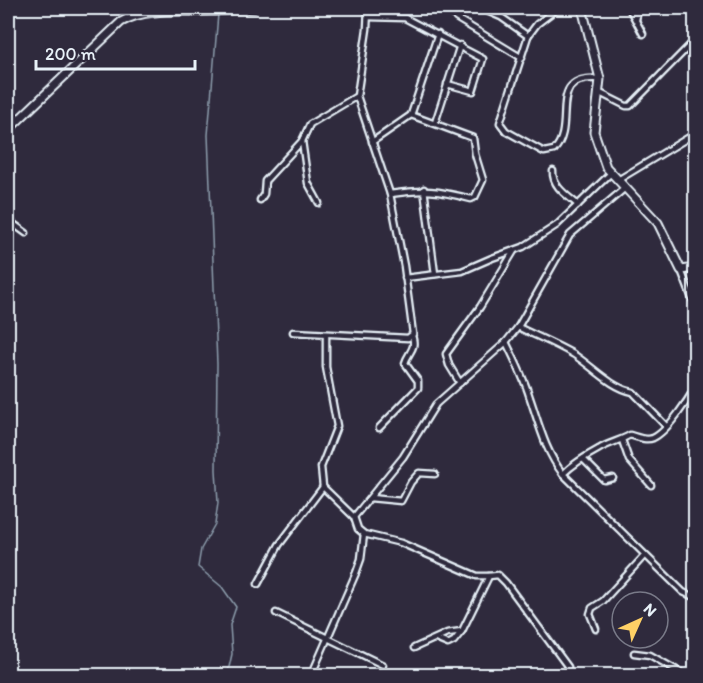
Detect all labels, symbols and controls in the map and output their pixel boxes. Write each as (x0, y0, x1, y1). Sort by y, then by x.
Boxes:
scale bar (36, 33, 195, 71)
text: 200 m (45, 43, 96, 65)
north arrow (610, 590, 670, 650)
text: N (640, 599, 661, 620)

